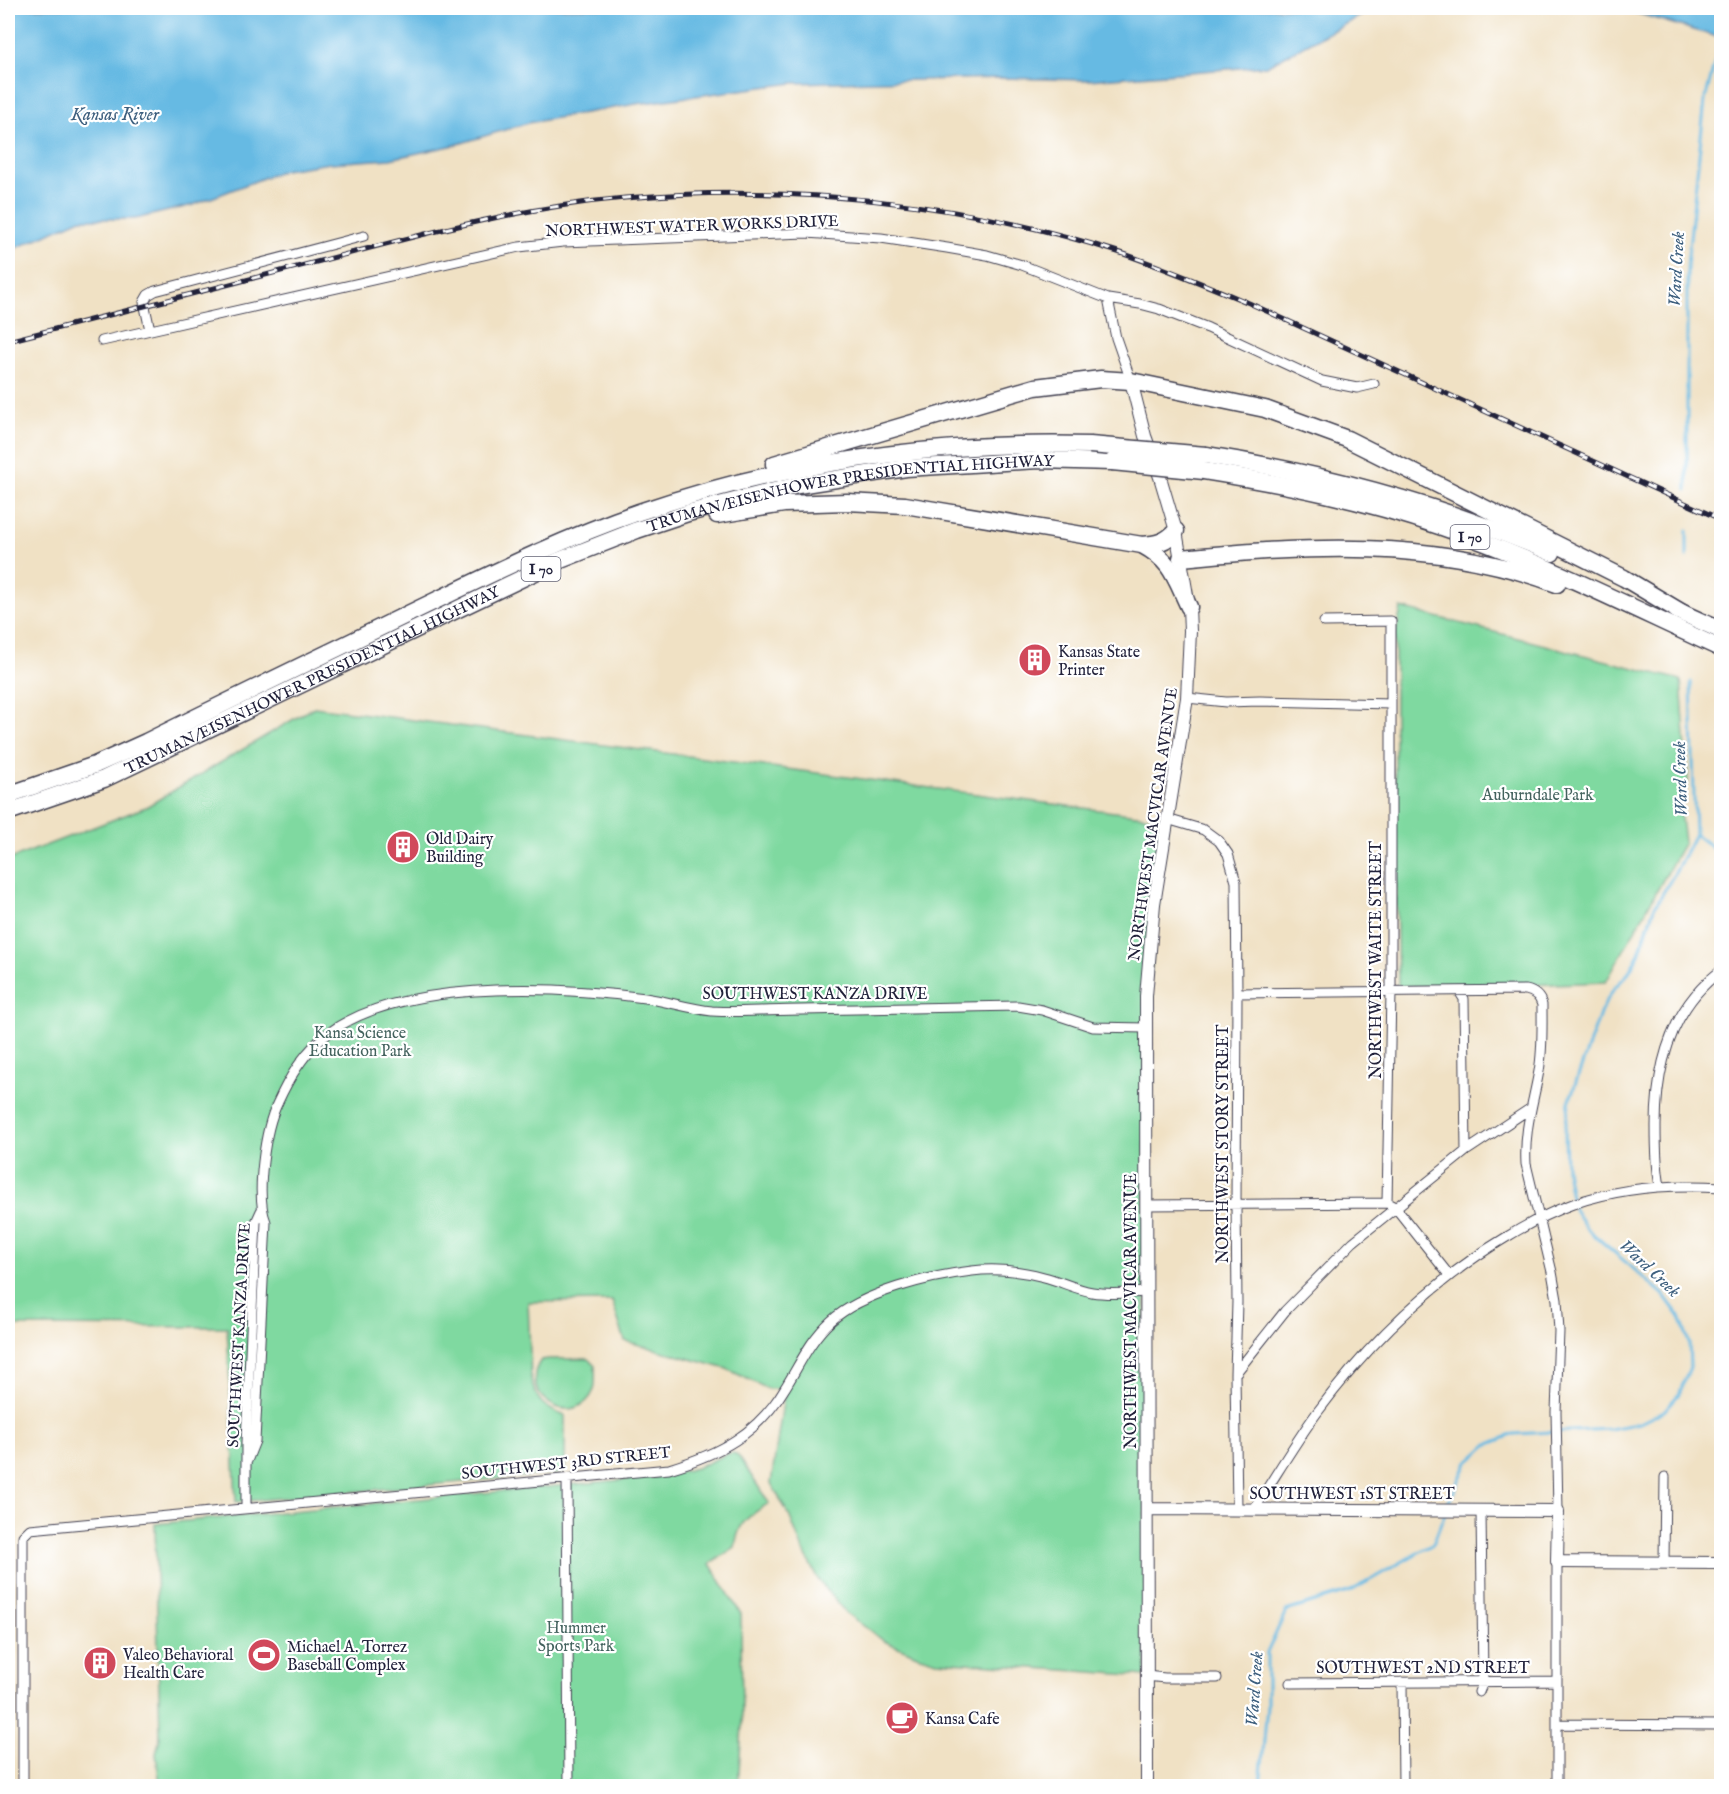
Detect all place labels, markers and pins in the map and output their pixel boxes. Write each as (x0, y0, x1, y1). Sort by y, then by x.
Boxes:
building icon: Kansas State Printer (1017, 642, 1053, 678)
place label: Kansas State Printer (1058, 643, 1140, 681)
building icon: Old Dairy Building (385, 829, 421, 865)
place label: Old Dairy Building (426, 830, 494, 868)
sports icon: Michael A. Torrez Baseball Complex (246, 1637, 282, 1673)
place label: Michael A. Torrez Baseball Complex (287, 1638, 407, 1676)
building icon: Valeo Behavioral Health Care (82, 1645, 118, 1681)
place label: Valeo Behavioral Health Care (122, 1646, 234, 1684)
cafe icon: Kansa Cafe (884, 1700, 920, 1736)
place label: Kansa Cafe (925, 1710, 999, 1730)

